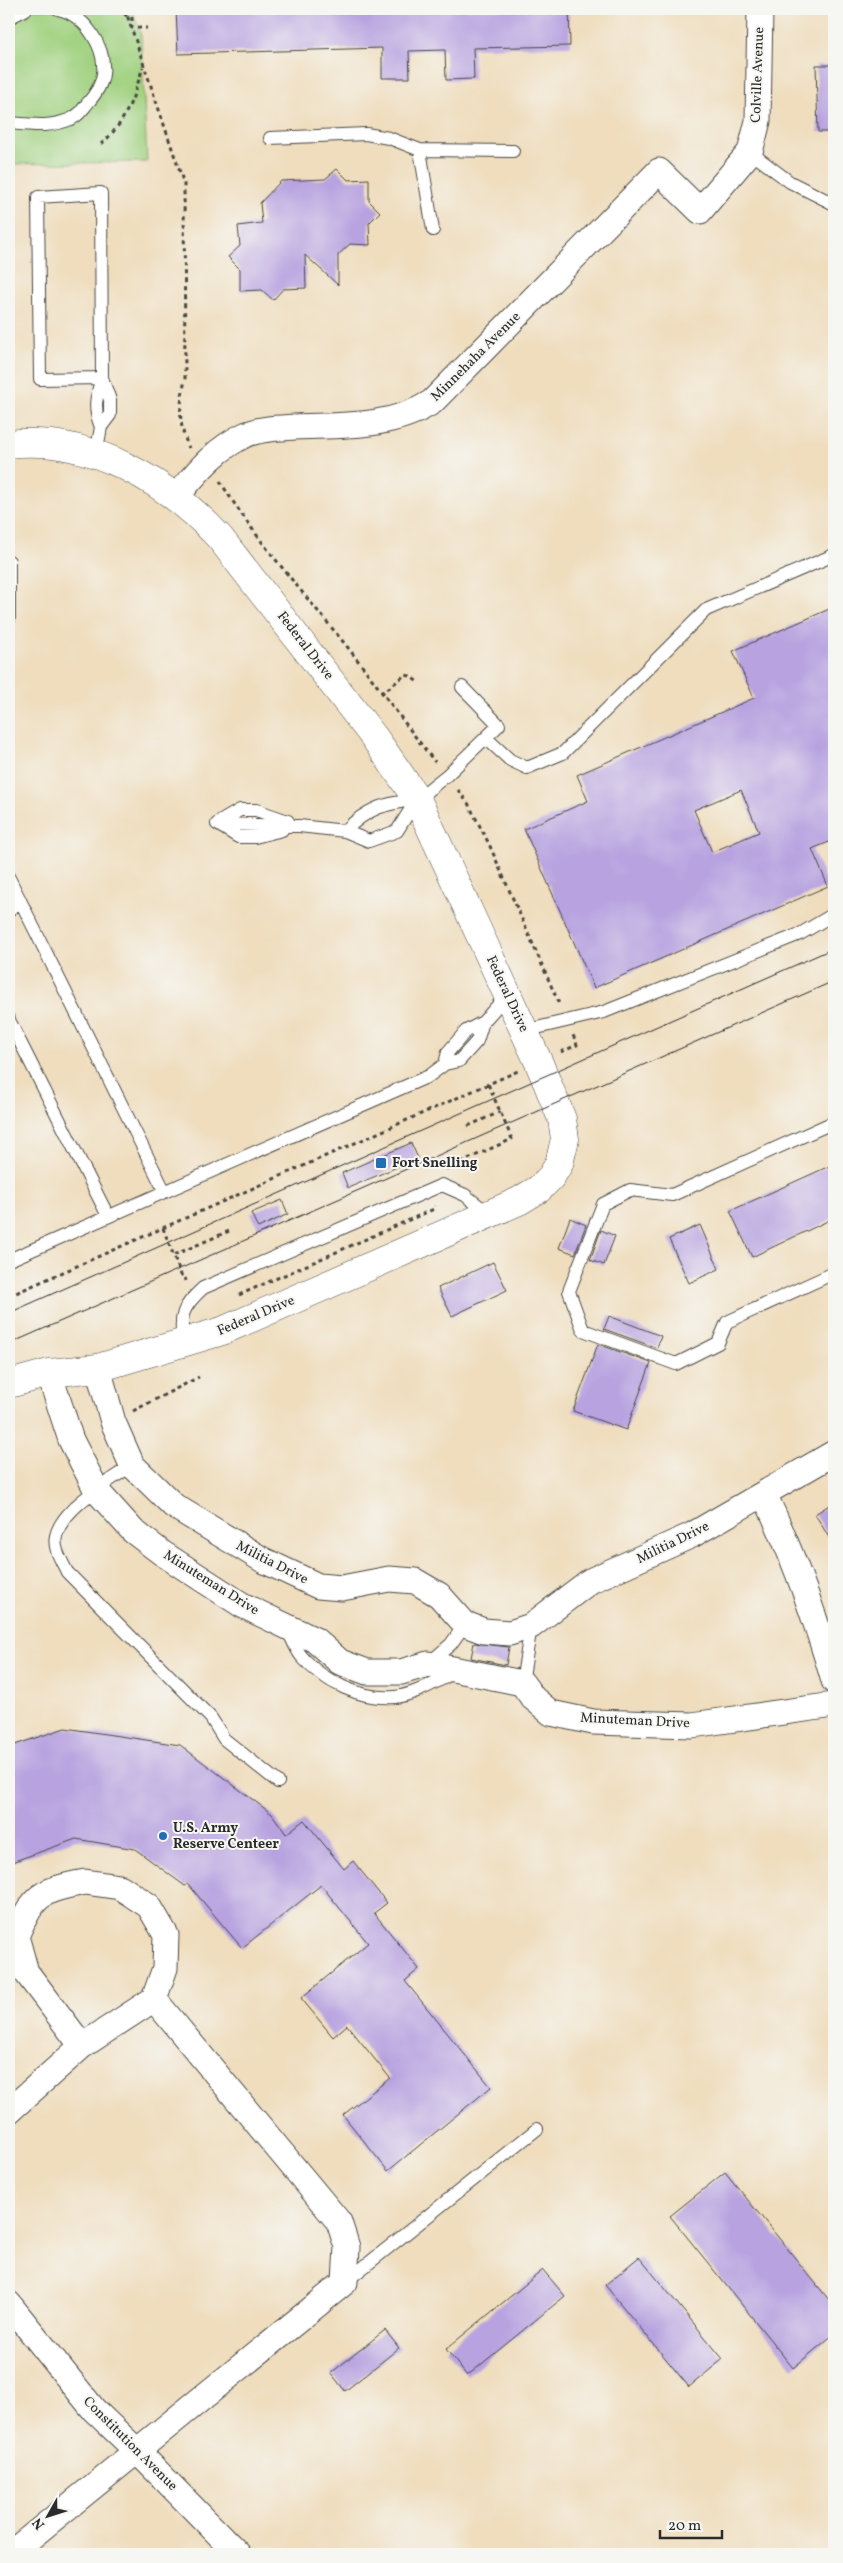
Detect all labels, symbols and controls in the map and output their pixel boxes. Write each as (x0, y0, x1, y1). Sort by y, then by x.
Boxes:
street label: Colville Avenue (747, 26, 769, 123)
street label: Minnehaha Avenue (427, 308, 525, 406)
street label: Federal Drive (272, 608, 338, 685)
street label: Federal Drive (481, 953, 533, 1036)
place label: Fort Snelling (392, 1154, 478, 1173)
marker: Fort Snelling (374, 1156, 388, 1170)
street label: Federal Drive (214, 1291, 298, 1341)
street label: Militia Drive (633, 1517, 713, 1569)
street label: Militia Drive (233, 1537, 312, 1589)
street label: Minuteman Drive (159, 1546, 263, 1620)
street label: Minuteman Drive (580, 1709, 691, 1733)
place label: U.S. Army Reserve Centeer (173, 1819, 279, 1854)
marker: U.S. Army Reserve Centeer (157, 1830, 169, 1842)
street label: Constitution Avenue (79, 2393, 182, 2496)
north arrow (22, 2490, 72, 2540)
scale bar (660, 2508, 723, 2540)
text: N (28, 2513, 50, 2533)
text: 20 m (668, 2516, 701, 2537)

